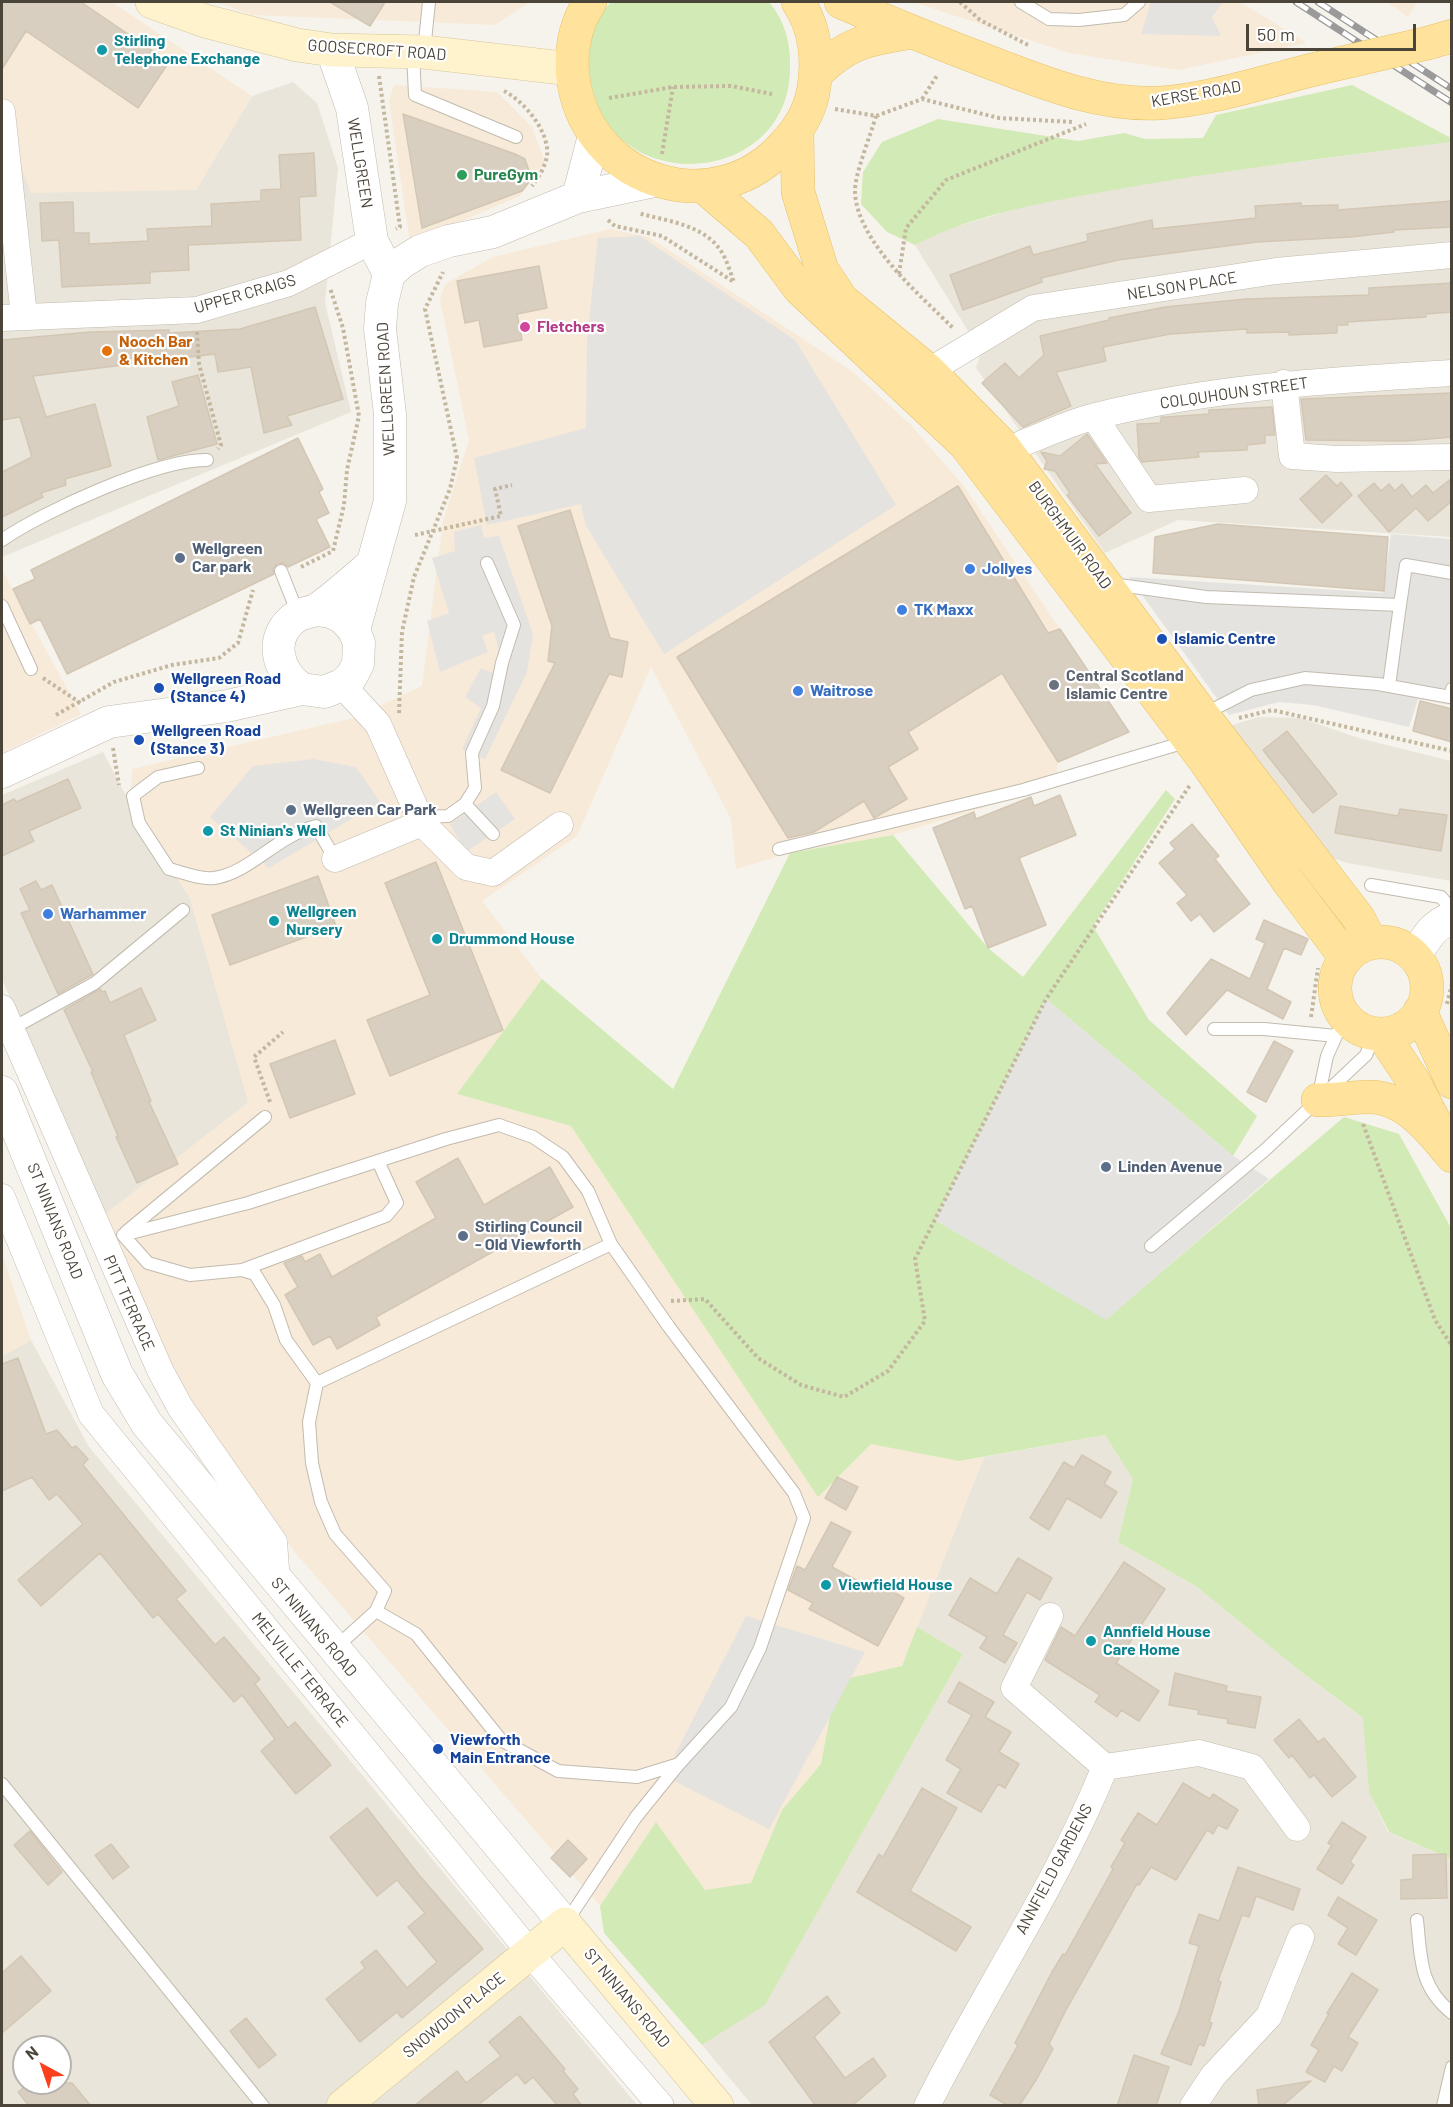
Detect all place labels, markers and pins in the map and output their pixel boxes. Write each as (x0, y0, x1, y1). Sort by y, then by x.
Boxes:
place label: Stirling Telephone Exchange (114, 31, 260, 69)
marker: Stirling Telephone Exchange (95, 43, 109, 57)
place label: PureGym (474, 165, 538, 185)
marker: PureGym (455, 168, 469, 182)
place label: Fletchers (537, 317, 604, 337)
marker: Fletchers (518, 320, 532, 334)
place label: Nooch Bar & Kitchen (119, 332, 192, 370)
marker: Nooch Bar & Kitchen (100, 344, 114, 358)
place label: Wellgreen Car park (192, 539, 263, 577)
marker: Wellgreen Car park (173, 551, 187, 565)
place label: Jollyes (982, 559, 1032, 579)
marker: Jollyes (963, 562, 977, 576)
place label: TK Maxx (914, 600, 974, 620)
marker: TK Maxx (895, 603, 909, 617)
place label: Islamic Centre (1174, 629, 1276, 649)
marker: Islamic Centre (1155, 632, 1169, 646)
place label: Central Scotland Islamic Centre (1066, 666, 1184, 704)
place label: Wellgreen Road (Stance 4) (171, 669, 281, 707)
marker: Central Scotland Islamic Centre (1047, 678, 1061, 692)
marker: Wellgreen Road (Stance 4) (152, 681, 166, 695)
place label: Waitrose (810, 681, 873, 701)
marker: Waitrose (791, 684, 805, 698)
place label: Wellgreen Road (Stance 3) (151, 721, 261, 759)
marker: Wellgreen Road (Stance 3) (132, 733, 146, 747)
place label: Wellgreen Car Park (303, 800, 437, 820)
marker: Wellgreen Car Park (284, 803, 298, 817)
place label: St Ninian's Well (220, 821, 326, 841)
marker: St Ninian's Well (201, 824, 215, 838)
place label: Wellgreen Nursery (286, 902, 357, 940)
place label: Warhammer (60, 904, 146, 924)
marker: Warhammer (41, 907, 55, 921)
marker: Wellgreen Nursery (267, 914, 281, 928)
place label: Drummond House (449, 929, 575, 949)
marker: Drummond House (430, 932, 444, 946)
place label: Linden Avenue (1118, 1157, 1222, 1177)
marker: Linden Avenue (1099, 1160, 1113, 1174)
place label: Stirling Council - Old Viewforth (475, 1217, 582, 1255)
marker: Stirling Council - Old Viewforth (456, 1229, 470, 1243)
place label: Viewfield House (838, 1575, 952, 1595)
marker: Viewfield House (819, 1578, 833, 1592)
place label: Annfield House Care Home (1103, 1622, 1211, 1660)
marker: Annfield House Care Home (1084, 1634, 1098, 1648)
place label: Viewforth Main Entrance (450, 1730, 551, 1768)
marker: Viewforth Main Entrance (431, 1742, 445, 1756)

